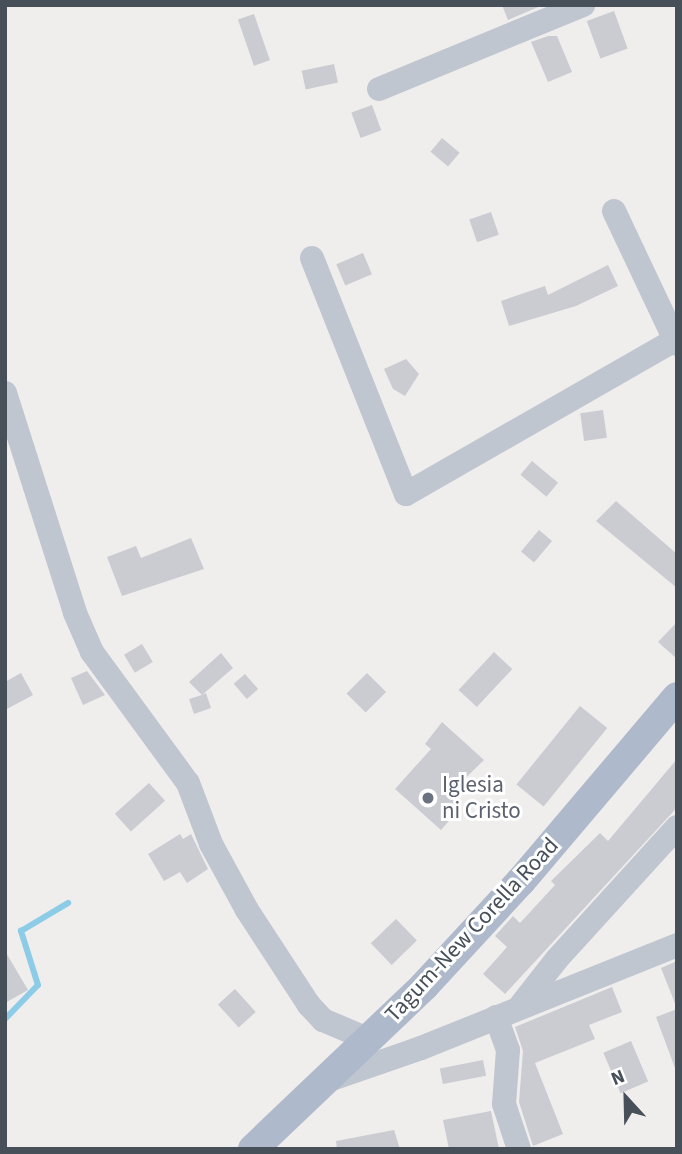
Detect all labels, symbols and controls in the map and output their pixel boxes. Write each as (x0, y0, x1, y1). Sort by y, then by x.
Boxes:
place label: Iglesia ni Cristo (442, 771, 521, 825)
marker: Iglesia ni Cristo (420, 790, 436, 806)
street label: Tagum-New Corella Road (379, 832, 565, 1028)
north arrow (591, 1063, 661, 1133)
text: N (607, 1063, 629, 1093)

